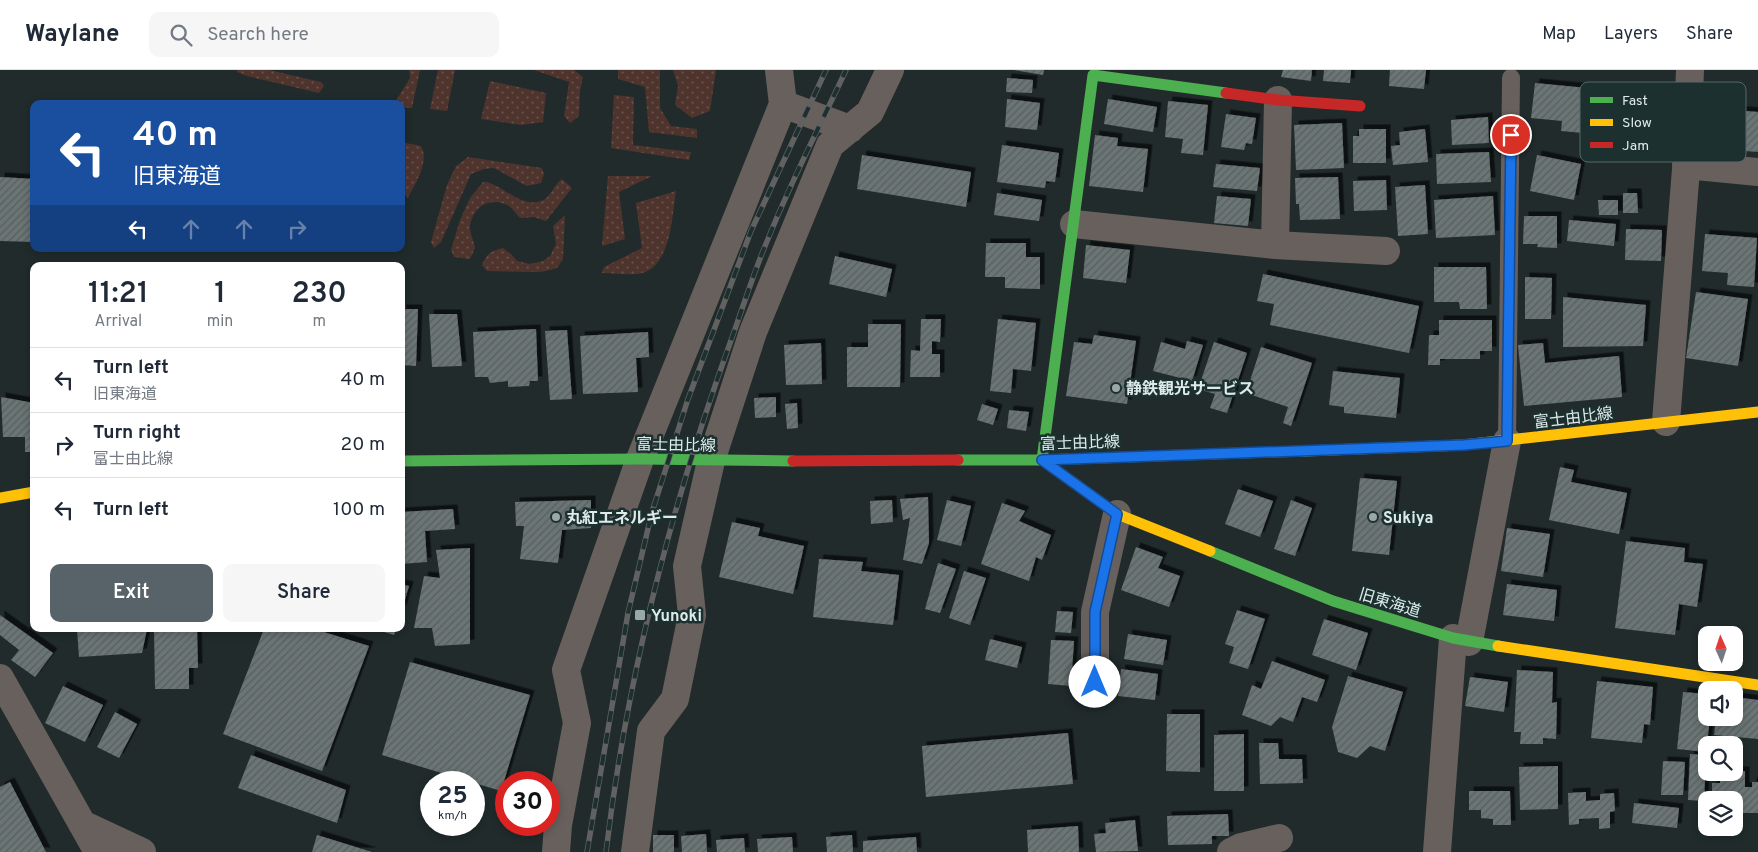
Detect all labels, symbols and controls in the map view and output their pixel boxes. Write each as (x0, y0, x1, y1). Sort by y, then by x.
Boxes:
search box (149, 12, 499, 57)
text: Waylane (25, 20, 119, 50)
icon: search (167, 21, 195, 49)
text: Search here (207, 23, 309, 47)
text: Map (1542, 23, 1576, 46)
text: Layers (1604, 23, 1658, 46)
text: Share (1686, 23, 1733, 46)
legend (1580, 82, 1746, 162)
text: Fast (1622, 93, 1648, 110)
text: 40 m (133, 114, 218, 158)
pin (1490, 114, 1532, 156)
text: Slow (1622, 115, 1652, 132)
icon: left (50, 120, 115, 185)
icon: arrive (1497, 121, 1525, 149)
text: Jam (1622, 138, 1649, 155)
text: 旧東海道 (133, 164, 221, 191)
icon: left (124, 215, 152, 243)
icon: ahead (177, 215, 205, 243)
icon: ahead (230, 215, 258, 243)
icon: right (283, 215, 311, 243)
text: 11:21 (88, 276, 149, 313)
text: 1 (214, 276, 226, 313)
text: 230 (291, 276, 347, 313)
text: Arrival (95, 312, 142, 332)
text: min (207, 312, 233, 332)
text: m (312, 312, 326, 332)
text: Turn left (93, 356, 169, 380)
icon: left (50, 366, 78, 394)
text: 40 m (340, 368, 385, 392)
place label: 静鉄観光サービス (1126, 379, 1254, 400)
marker: 静鉄観光サービス (1110, 382, 1122, 394)
text: 旧東海道 (93, 385, 157, 405)
street label: 富士由比線 (1532, 404, 1614, 434)
text: Turn right (93, 421, 181, 445)
icon: right (50, 431, 78, 459)
text: 20 m (341, 433, 385, 457)
street label: 富士由比線 (1040, 433, 1120, 455)
street label: 富士由比線 (636, 435, 716, 457)
text: 富士由比線 (93, 450, 173, 470)
icon: left (50, 496, 78, 524)
text: Turn left (93, 498, 169, 522)
text: 100 m (333, 498, 385, 522)
place label: 丸紅エネルギー (566, 509, 678, 529)
place label: Sukiya (1383, 509, 1433, 529)
marker: 丸紅エネルギー (550, 511, 562, 523)
marker: Sukiya (1367, 511, 1379, 523)
button: Exit (50, 564, 213, 622)
button: Share (223, 564, 385, 622)
street label: 旧東海道 (1356, 585, 1423, 623)
place label: Yunoki (651, 607, 702, 627)
marker: Yunoki (633, 608, 647, 622)
north arrow (1698, 626, 1742, 671)
map controls (1698, 626, 1743, 836)
position arrow (1068, 655, 1120, 707)
button: sound (1698, 681, 1743, 726)
button: search (1698, 736, 1743, 781)
speed limit sign: 30 (495, 771, 560, 836)
text: 25 (437, 781, 468, 813)
button: layers (1698, 791, 1743, 836)
text: km/h (438, 808, 467, 824)

